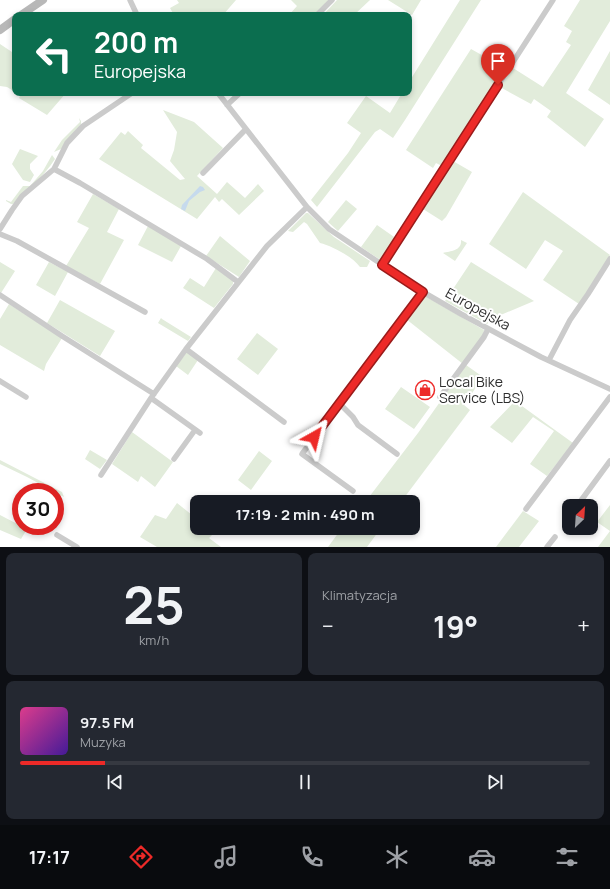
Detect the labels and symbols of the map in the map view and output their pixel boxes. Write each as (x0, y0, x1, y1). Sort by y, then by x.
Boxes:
pin (481, 44, 515, 85)
street label: Europejska (442, 283, 514, 334)
place label: Local Bike Service (LBS) (439, 372, 525, 407)
shop icon: Local Bike Service (LBS) (414, 379, 436, 401)
position arrow (293, 416, 335, 458)
speed limit sign: 30 (12, 483, 64, 535)
north arrow (562, 499, 598, 535)

